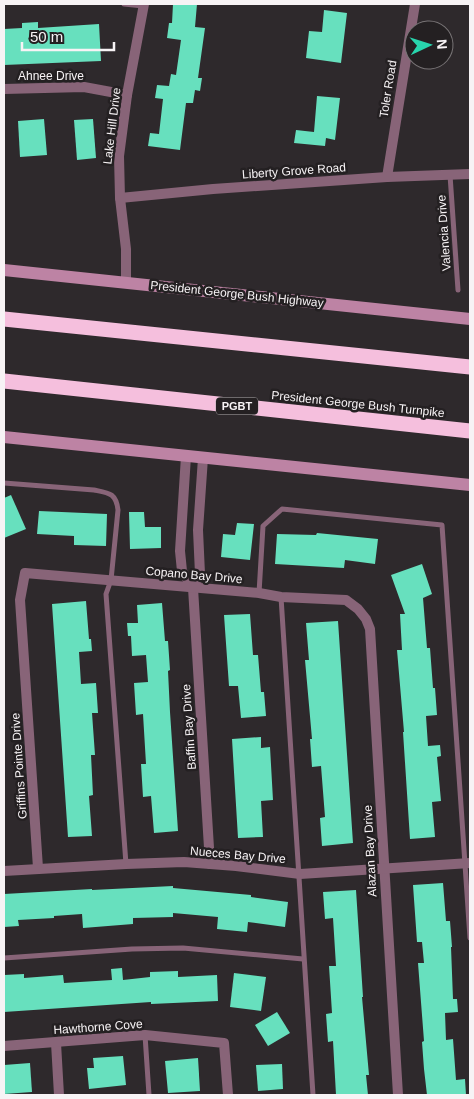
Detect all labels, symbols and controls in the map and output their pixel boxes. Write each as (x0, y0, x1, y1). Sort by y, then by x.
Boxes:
scale bar (22, 20, 115, 52)
north arrow (404, 20, 454, 70)
text: 50 m (30, 28, 63, 45)
text: N (434, 38, 450, 50)
street label: Toler Road (377, 59, 399, 119)
street label: Ahnee Drive (18, 69, 84, 83)
street label: Lake Hill Drive (100, 86, 124, 165)
street label: Liberty Grove Road (242, 160, 346, 182)
street label: Valencia Drive (434, 194, 454, 272)
street label: President George Bush Highway (150, 278, 324, 310)
street label: President George Bush Turnpike (271, 388, 446, 420)
road number: PGBT (216, 398, 258, 414)
street label: Copano Bay Drive (145, 564, 243, 586)
street label: Baffin Bay Drive (179, 683, 199, 770)
street label: Griffins Pointe Drive (8, 712, 30, 820)
street label: Alazan Bay Drive (361, 804, 379, 897)
street label: Nueces Bay Drive (190, 844, 287, 866)
street label: Hawthorne Cove (53, 1017, 143, 1037)

